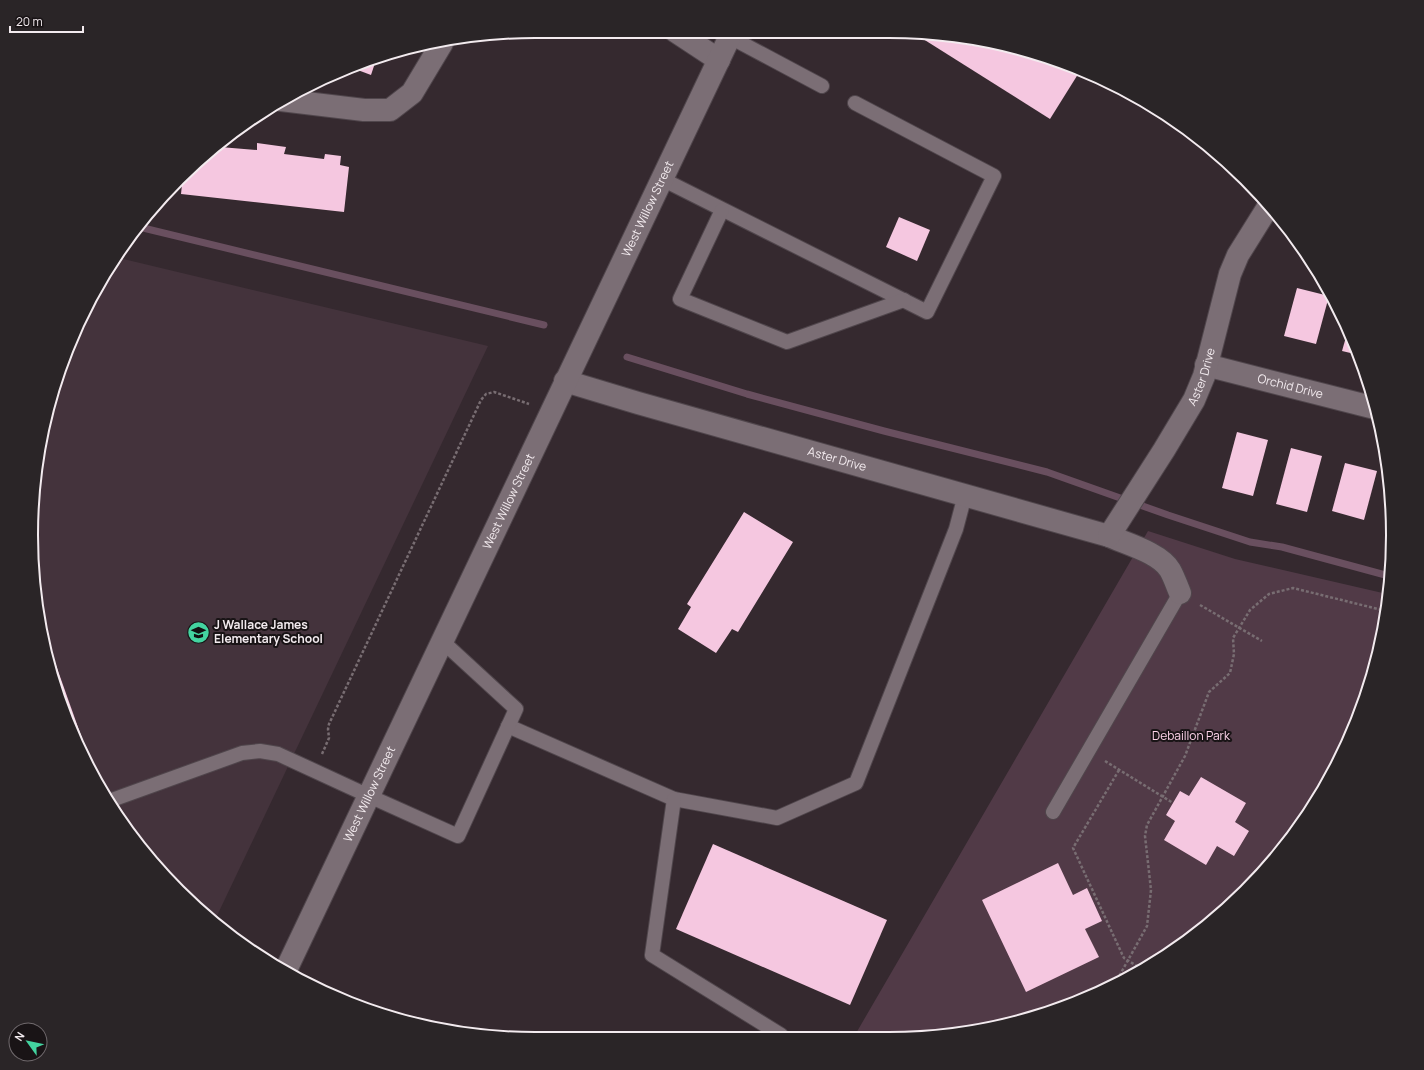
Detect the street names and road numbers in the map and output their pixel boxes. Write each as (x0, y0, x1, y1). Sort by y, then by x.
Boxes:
street label: West Willow Street (617, 158, 678, 259)
street label: Aster Drive (1183, 346, 1219, 409)
street label: Orchid Drive (1256, 369, 1325, 402)
street label: Aster Drive (806, 442, 868, 475)
street label: West Willow Street (478, 450, 538, 552)
street label: West Willow Street (339, 743, 399, 845)

